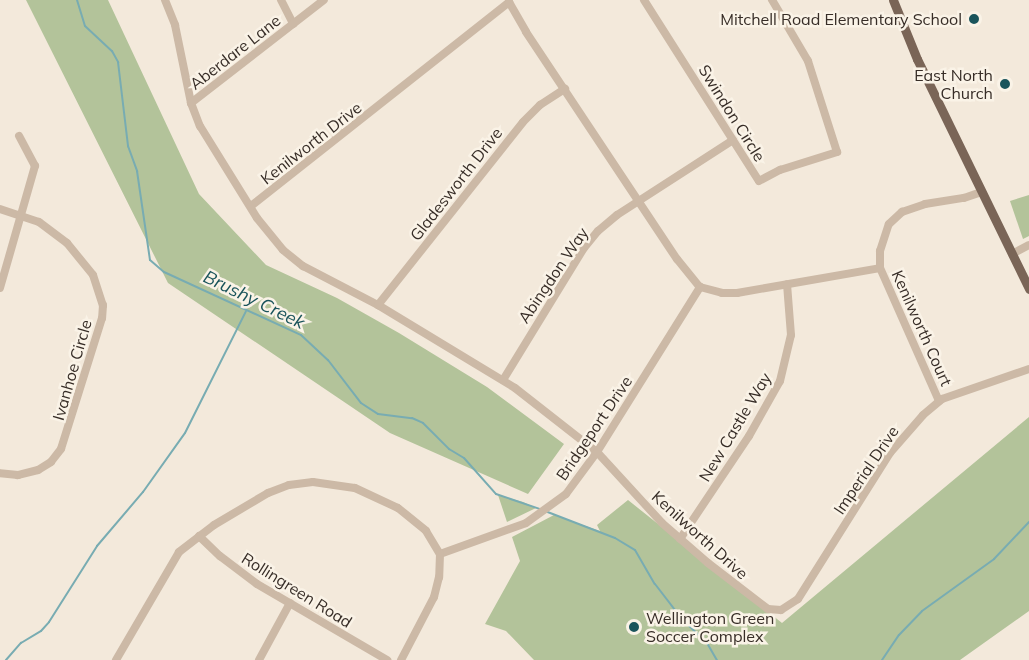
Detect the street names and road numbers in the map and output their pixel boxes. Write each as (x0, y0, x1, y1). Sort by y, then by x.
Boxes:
street label: Aberdare Lane (186, 11, 284, 93)
street label: Swindon Circle (695, 61, 769, 165)
street label: Kenilworth Drive (257, 98, 365, 188)
street label: Gladesworth Drive (406, 124, 506, 244)
street label: Abingdon Way (514, 223, 592, 327)
street label: Kenilworth Court (888, 267, 956, 389)
street label: Ivanhoe Circle (48, 317, 96, 423)
street label: New Castle Way (695, 369, 775, 485)
street label: Bridgeport Drive (552, 372, 636, 484)
street label: Imperial Drive (829, 422, 903, 518)
street label: Kenilworth Drive (648, 487, 752, 583)
street label: Rollingreen Road (238, 548, 356, 632)

